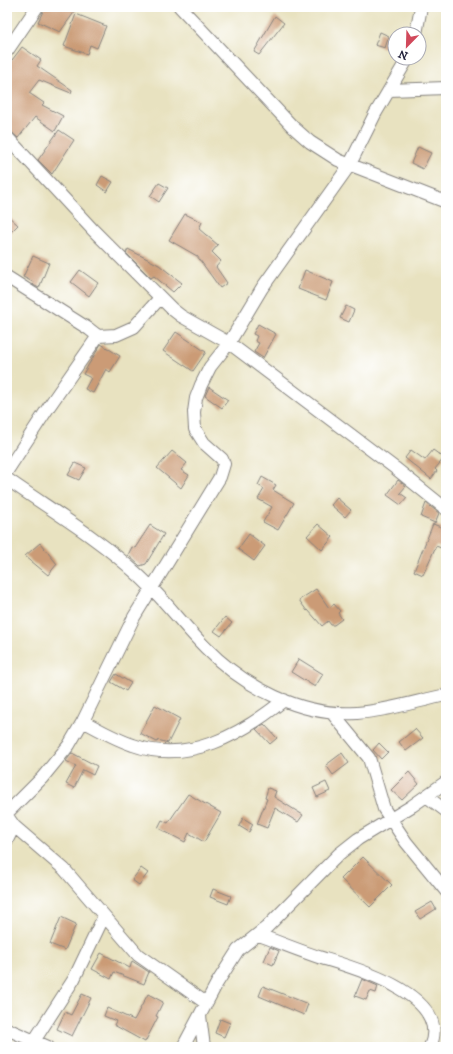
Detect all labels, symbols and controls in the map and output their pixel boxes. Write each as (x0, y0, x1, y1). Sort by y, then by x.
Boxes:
north arrow (387, 26, 427, 66)
text: N (397, 46, 410, 62)

